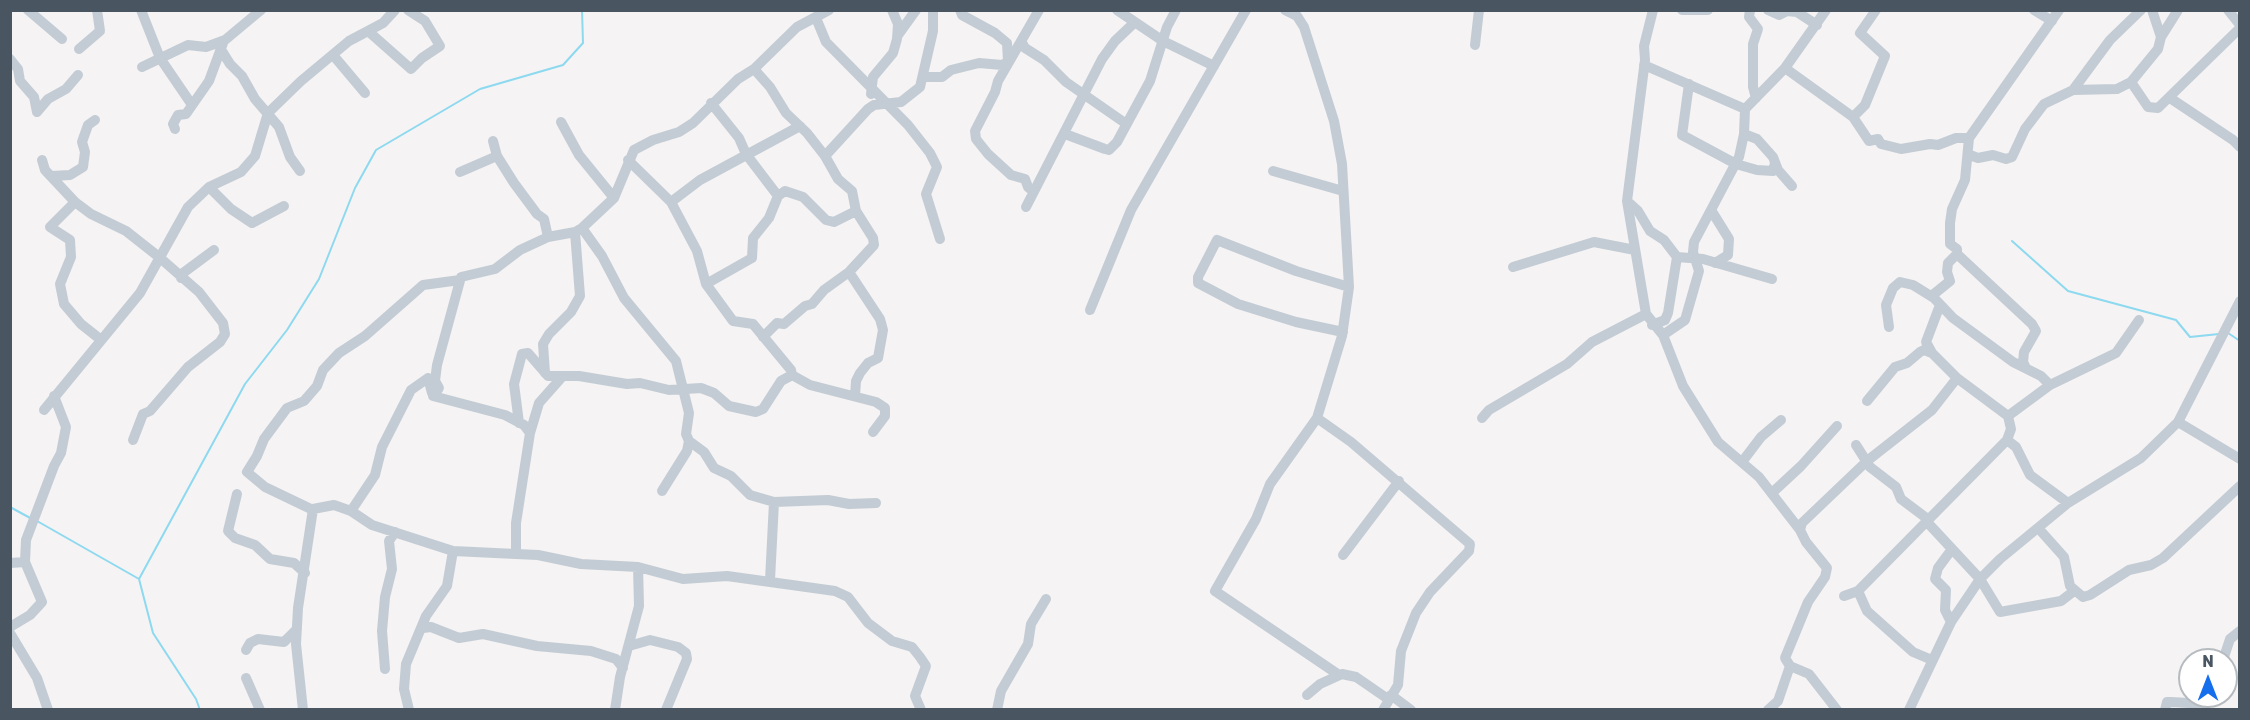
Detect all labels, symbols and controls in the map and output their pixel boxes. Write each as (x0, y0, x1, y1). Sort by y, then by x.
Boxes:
north arrow (2178, 648, 2238, 708)
text: N (2202, 652, 2214, 671)

